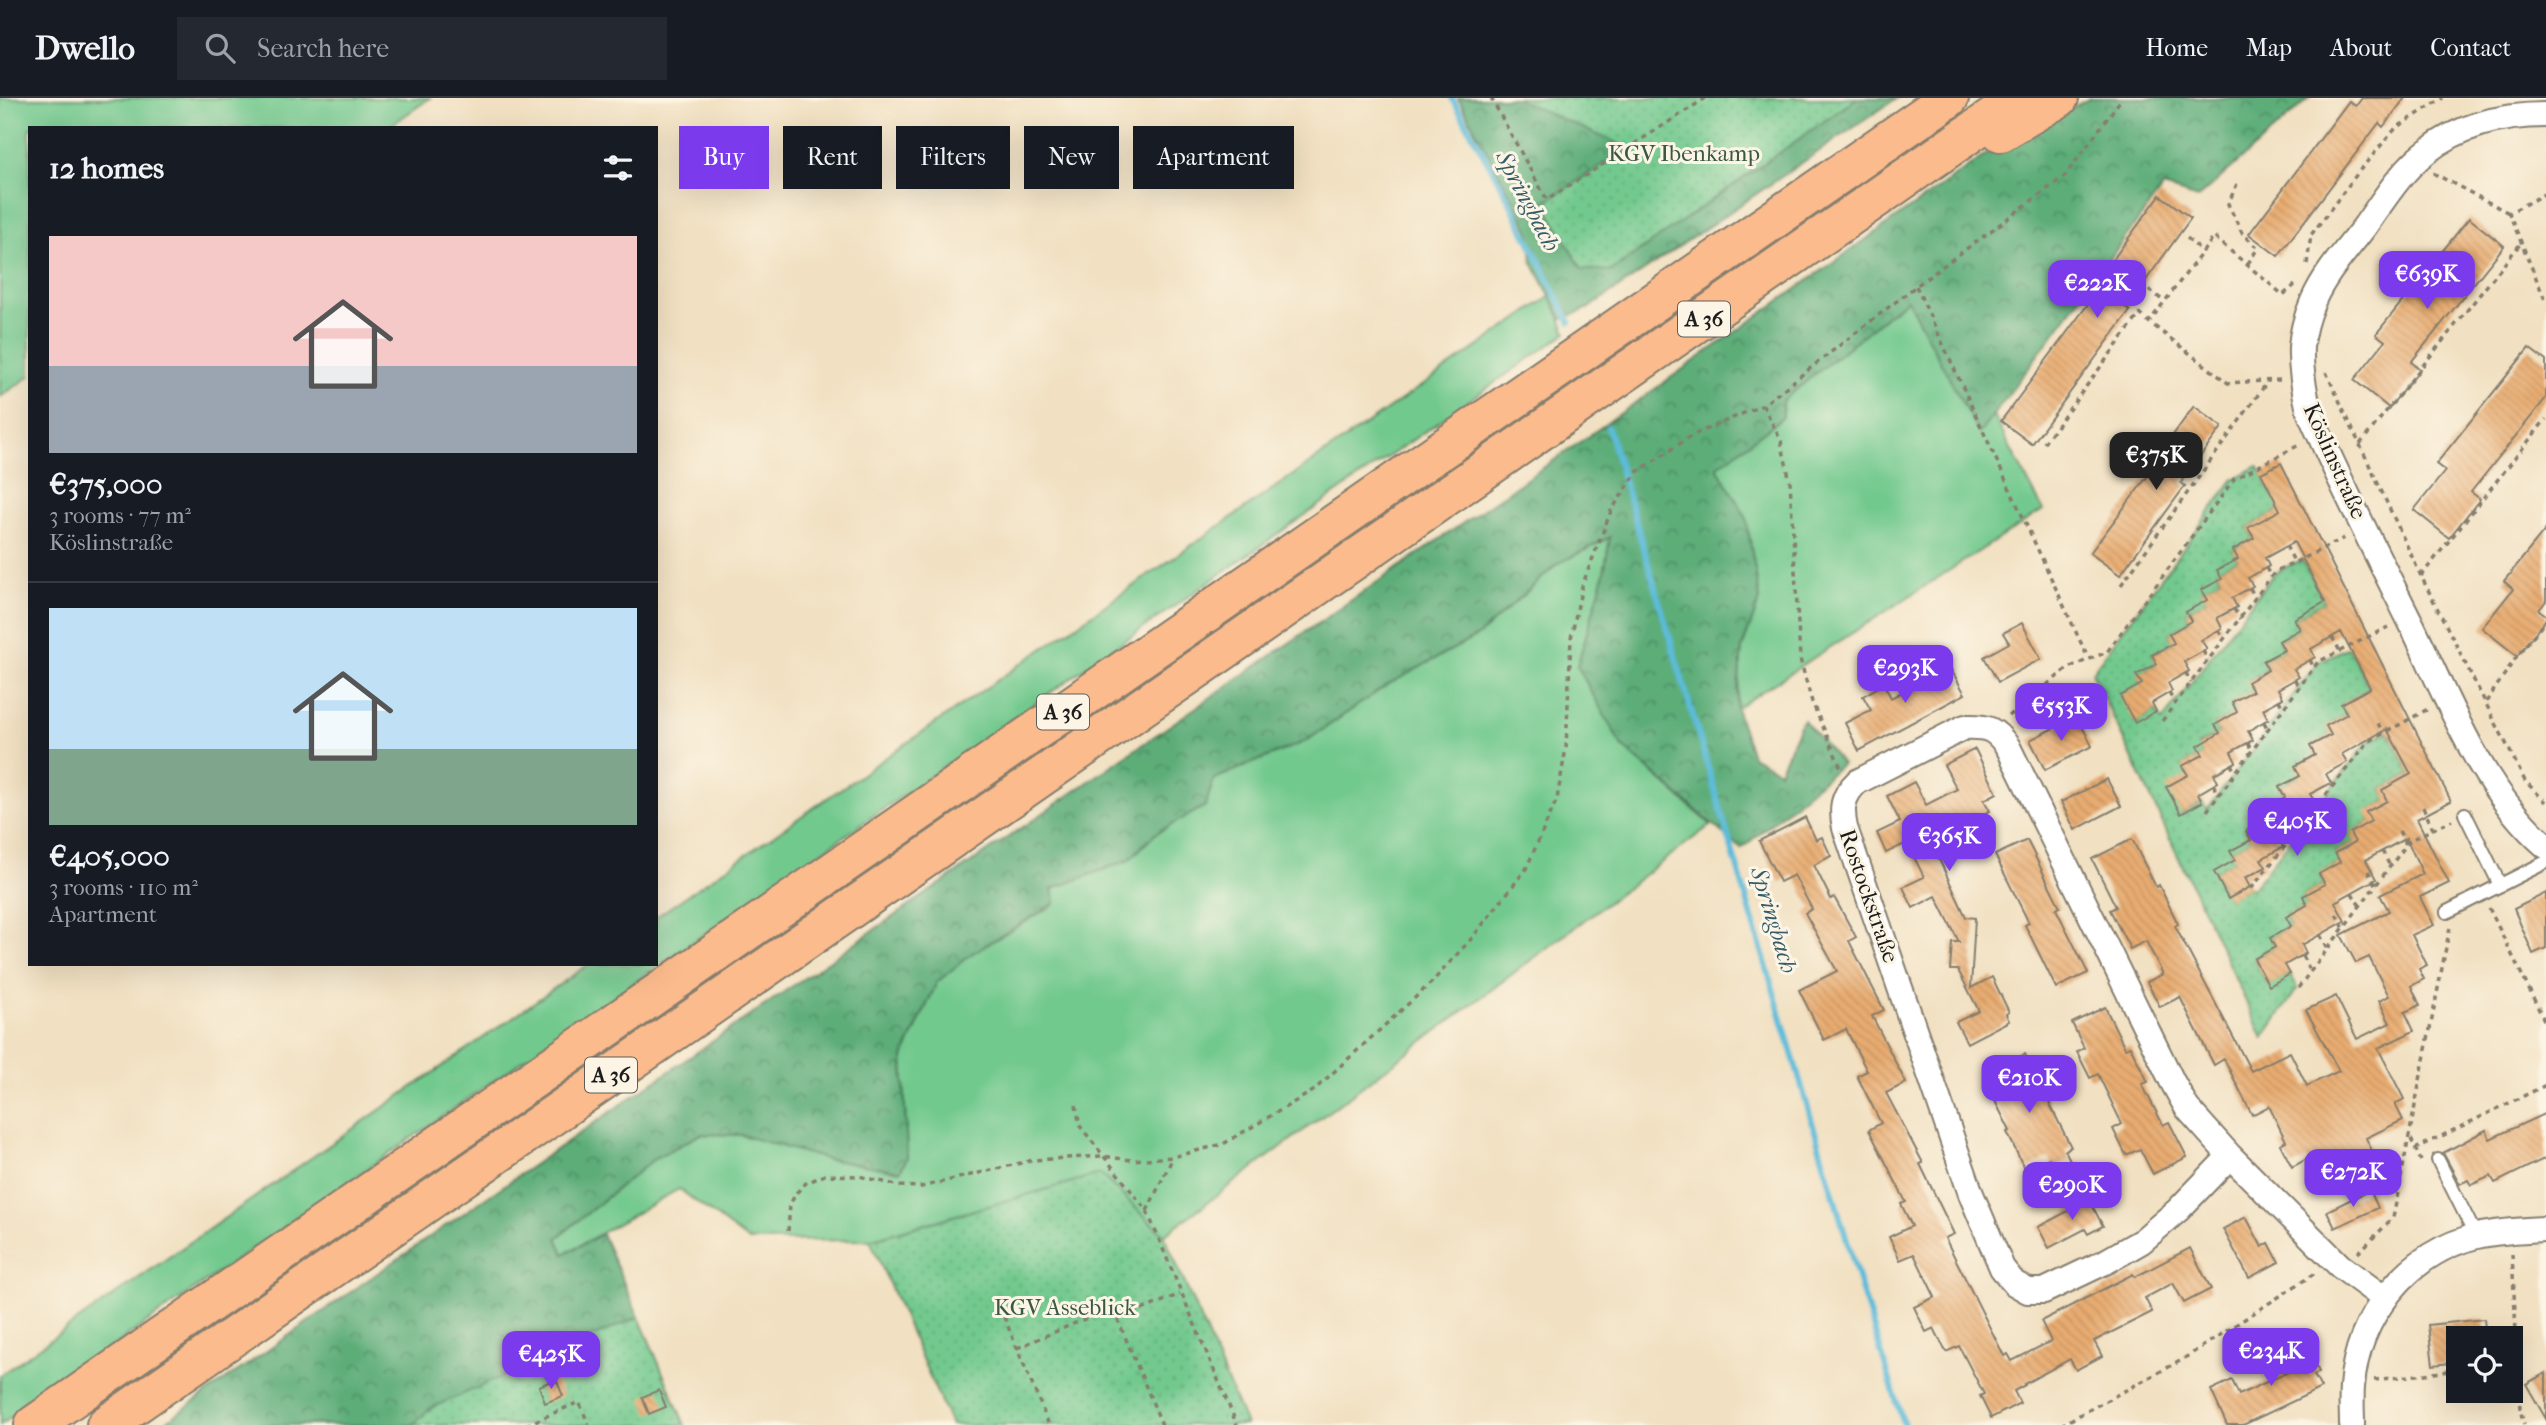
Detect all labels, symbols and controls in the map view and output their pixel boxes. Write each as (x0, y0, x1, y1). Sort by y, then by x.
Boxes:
search box (177, 17, 667, 80)
text: Dwello (35, 29, 135, 68)
icon: search (201, 29, 239, 67)
text: Search here (257, 33, 389, 64)
text: Home (2146, 34, 2208, 62)
text: Map (2246, 34, 2292, 62)
text: About (2330, 34, 2392, 62)
text: Contact (2430, 34, 2511, 62)
chip: Buy (679, 126, 769, 189)
chip: Rent (783, 126, 882, 189)
chip: Filters (896, 126, 1010, 189)
chip: New (1024, 126, 1119, 189)
chip: Apartment (1133, 126, 1294, 189)
park label: KGV Ibenkamp (1608, 140, 1760, 167)
water label: Springbach (1489, 145, 1566, 256)
icon: filters (599, 149, 637, 187)
text: 12 homes (49, 151, 164, 186)
pin: €639K (2378, 252, 2476, 311)
pin: €222K (2048, 260, 2146, 320)
text: €639K (2395, 260, 2459, 287)
text: €222K (2064, 269, 2130, 296)
icon: home (280, 281, 406, 407)
road number: A 36 (1678, 302, 1730, 336)
street label: Köslinstraße (2297, 399, 2373, 523)
pin: €375K (2107, 432, 2205, 492)
text: €375K (2126, 441, 2186, 468)
text: €375,000 (49, 467, 162, 502)
text: 3 rooms · 77 m² (49, 502, 191, 529)
text: Köslinstraße (49, 529, 173, 556)
pin: €293K (1856, 646, 1954, 705)
icon: home (280, 653, 406, 779)
text: €293K (1873, 654, 1937, 681)
pin: €553K (2012, 684, 2110, 743)
text: €553K (2031, 692, 2091, 719)
road number: A 36 (1037, 694, 1089, 730)
pin: €405K (2248, 798, 2346, 858)
text: €405K (2264, 807, 2330, 834)
pin: €365K (1900, 814, 1998, 873)
text: €365K (1918, 822, 1980, 849)
street label: Rostockstraße (1834, 826, 1904, 966)
text: €405,000 (49, 839, 170, 874)
water label: Springbach (1744, 863, 1803, 976)
text: 3 rooms · 110 m² (49, 874, 198, 901)
text: Apartment (49, 901, 157, 928)
pin: €210K (1980, 1056, 2078, 1115)
road number: A 36 (585, 1058, 637, 1093)
text: €210K (1998, 1064, 2060, 1091)
pin: €272K (2304, 1150, 2402, 1209)
text: €272K (2320, 1158, 2386, 1185)
pin: €290K (2023, 1162, 2121, 1222)
text: €290K (2039, 1171, 2105, 1198)
park label: KGV Asseblick (994, 1294, 1137, 1321)
map controls (2446, 1326, 2523, 1403)
button: locate (2446, 1326, 2523, 1403)
pin: €234K (2222, 1328, 2320, 1388)
pin: €425K (502, 1332, 600, 1391)
text: €234K (2238, 1337, 2304, 1364)
text: €425K (518, 1340, 584, 1367)

